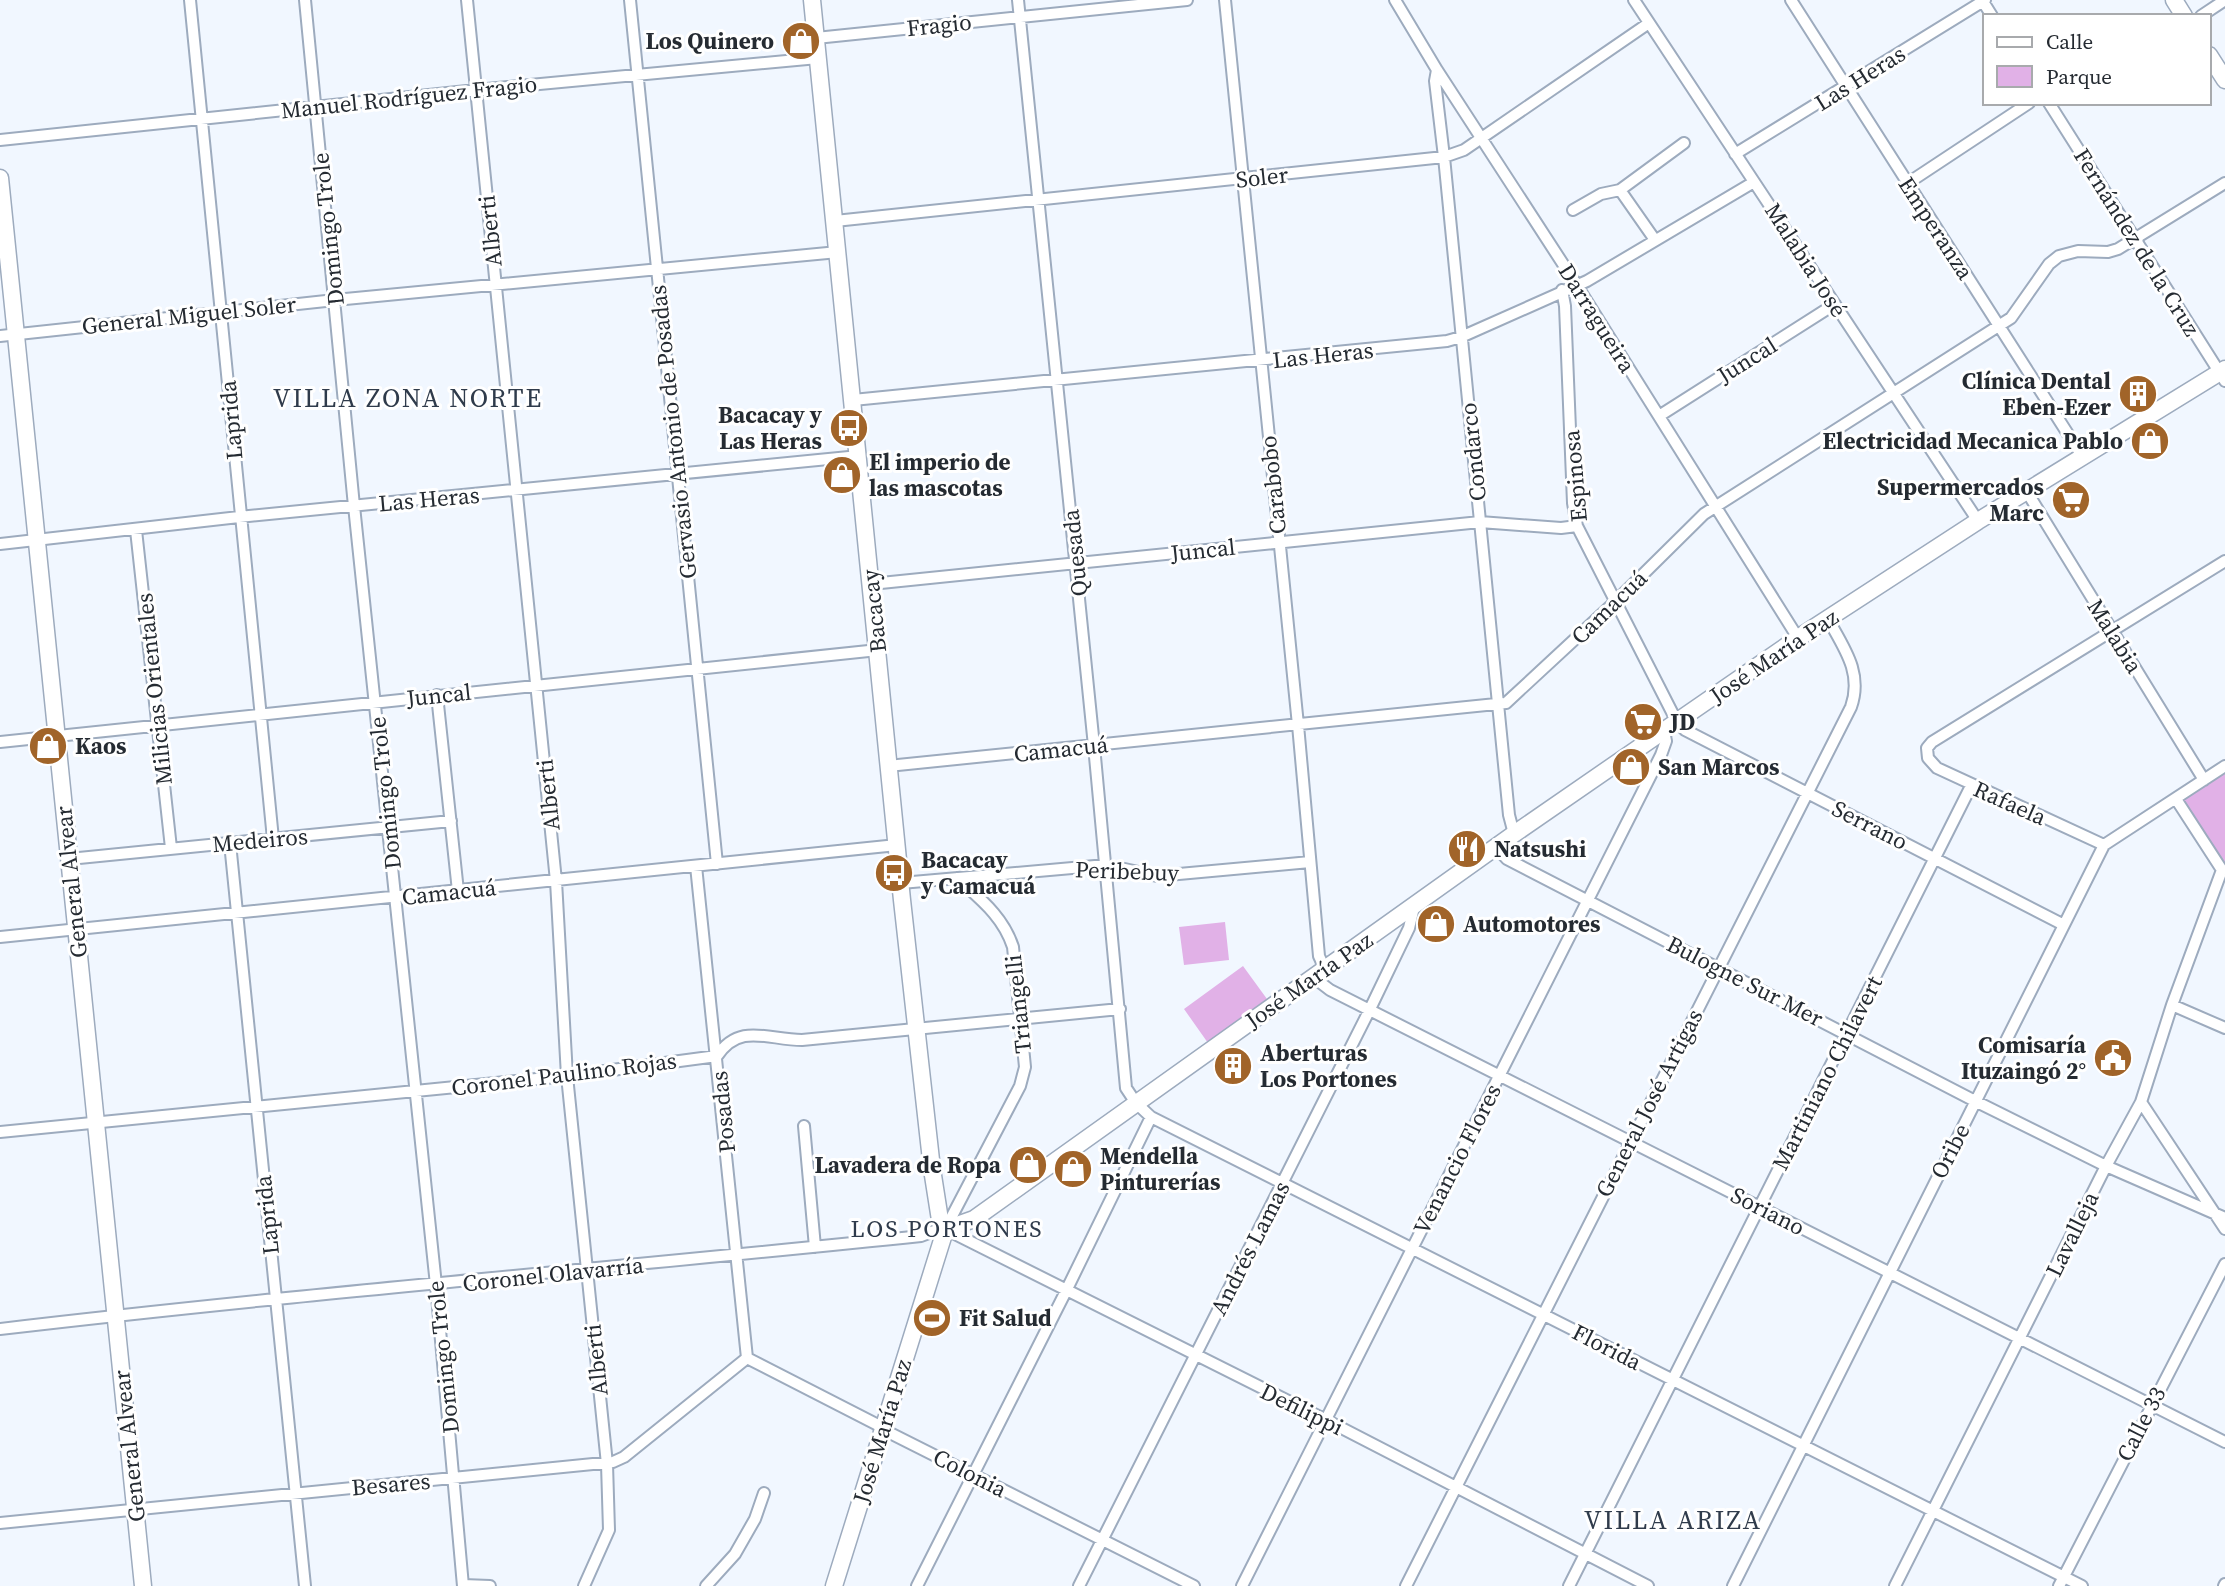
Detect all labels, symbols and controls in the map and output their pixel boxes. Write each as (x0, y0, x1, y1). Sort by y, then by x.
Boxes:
street label: Fragio (905, 6, 973, 44)
legend (1983, 14, 2211, 105)
shop icon: Los Quinero (780, 20, 822, 62)
place label: Los Quinero (645, 25, 774, 57)
text: Calle (2046, 27, 2093, 56)
street label: Las Heras (1809, 38, 1911, 118)
text: Parque (2046, 62, 2112, 91)
street label: Manuel Rodríguez Fragio (279, 68, 539, 126)
street label: Fernández de la Cruz (2066, 142, 2208, 342)
street label: Domingo Trole (304, 151, 352, 307)
street label: Soler (1234, 158, 1290, 196)
street label: Emperanza (1891, 170, 1981, 286)
street label: Alberti (470, 194, 510, 268)
street label: Malabia José (1757, 197, 1855, 323)
street label: Darragueira (1551, 257, 1643, 379)
street label: Gervasio Antonio de Posadas (642, 284, 704, 580)
street label: General Miguel Soler (80, 288, 298, 342)
street label: Juncal (1710, 329, 1783, 391)
street label: Las Heras (1271, 334, 1375, 376)
place label: Clínica Dental Eben-Ezer (1962, 365, 2111, 423)
building icon: Clínica Dental Eben-Ezer (2117, 373, 2159, 415)
street label: Laprida (212, 379, 250, 461)
district label: VILLA ZONA NORTE (273, 380, 543, 416)
place label: Bacacay y Las Heras (718, 399, 823, 457)
street label: Condarco (1452, 401, 1494, 503)
bus stop icon: Bacacay y Las Heras (828, 407, 870, 449)
shop icon: Electricidad Mecanica Pablo (2129, 420, 2171, 462)
place label: Electricidad Mecanica Pablo (1822, 425, 2123, 457)
street label: Espinosa (1555, 428, 1595, 523)
street label: Carabobo (1252, 434, 1294, 536)
place label: El imperio de las mascotas (869, 446, 1011, 504)
shop icon: El imperio de las mascotas (821, 454, 863, 496)
place label: Supermercados Marc (1877, 471, 2044, 529)
street label: Las Heras (377, 479, 481, 519)
supermarket icon: Supermercados Marc (2050, 479, 2092, 521)
street label: Quesada (1054, 508, 1095, 598)
street label: Juncal (1168, 531, 1237, 569)
street label: Camacuá (1564, 562, 1654, 651)
street label: Bacacay (854, 568, 894, 654)
street label: Milicias Orientales (128, 592, 180, 786)
street label: Malabia (2080, 593, 2150, 680)
street label: José María Paz (1702, 601, 1845, 712)
street label: Juncal (404, 676, 473, 714)
supermarket icon: JD (1622, 701, 1664, 743)
place label: JD (1668, 706, 1695, 738)
street label: Domingo Trole (361, 715, 409, 871)
shop icon: Kaos (27, 725, 69, 767)
street label: Camacuá (1012, 728, 1110, 770)
place label: Kaos (75, 730, 126, 762)
shop icon: San Marcos (1610, 746, 1652, 788)
place label: San Marcos (1658, 751, 1779, 783)
street label: Alberti (528, 758, 568, 832)
street label: Rafaela (1969, 773, 2052, 833)
street label: Serrano (1827, 792, 1913, 858)
street label: General Alvear (47, 804, 95, 959)
street label: Medeiros (211, 820, 309, 860)
restaurant icon: Natsushi (1446, 828, 1488, 870)
place label: Natsushi (1494, 833, 1586, 865)
place label: Bacacay y Camacuá (920, 844, 1036, 902)
bus stop icon: Bacacay y Camacuá (873, 852, 915, 894)
street label: Peribebuy (1075, 853, 1180, 889)
street label: Camacuá (400, 871, 498, 913)
shop icon: Automotores (1415, 903, 1457, 945)
place label: Automotores (1463, 908, 1601, 940)
street label: José María Paz (1238, 924, 1379, 1036)
street label: Bulogne Sur Mer (1661, 928, 1829, 1034)
street label: Triangelli (997, 953, 1039, 1055)
street label: Martiniano Chilavert (1764, 970, 1890, 1176)
street label: General José Artigas (1588, 1003, 1710, 1203)
place label: Comisaría Ituzaingó 2° (1961, 1029, 2087, 1087)
place label: Aberturas Los Portones (1260, 1037, 1397, 1095)
public building icon: Comisaría Ituzaingó 2° (2092, 1037, 2134, 1079)
street label: Coronel Paulino Rojas (450, 1044, 678, 1104)
building icon: Aberturas Los Portones (1212, 1045, 1254, 1087)
street label: Posadas (703, 1070, 743, 1154)
street label: Venancio Flores (1405, 1078, 1509, 1240)
street label: Oribe (1923, 1118, 1977, 1184)
place label: Mendella Pinturerías (1100, 1140, 1220, 1198)
shop icon: Lavadera de Ropa (1007, 1144, 1049, 1186)
shop icon: Mendella Pinturerías (1052, 1148, 1094, 1190)
place label: Lavadera de Ropa (815, 1149, 1002, 1181)
street label: Laprida (247, 1174, 287, 1256)
street label: Andrés Lamas (1202, 1175, 1298, 1321)
street label: Soriano (1725, 1179, 1811, 1243)
street label: Lavalleja (2038, 1186, 2107, 1282)
district label: LOS PORTONES (851, 1212, 1043, 1245)
street label: Coronel Olavarría (461, 1249, 645, 1299)
street label: Domingo Trole (419, 1279, 467, 1435)
sports icon: Fit Salud (911, 1297, 953, 1339)
place label: Fit Salud (959, 1302, 1052, 1334)
street label: Florida (1567, 1316, 1647, 1378)
street label: Alberti (576, 1323, 616, 1397)
street label: José María Paz (845, 1355, 919, 1508)
street label: General Alvear (105, 1368, 153, 1523)
street label: Defilippi (1255, 1375, 1349, 1443)
street label: Calle 33 (2109, 1381, 2173, 1467)
street label: Colonia (928, 1441, 1013, 1505)
street label: Besares (350, 1465, 432, 1503)
district label: VILLA ARIZA (1584, 1502, 1762, 1538)

